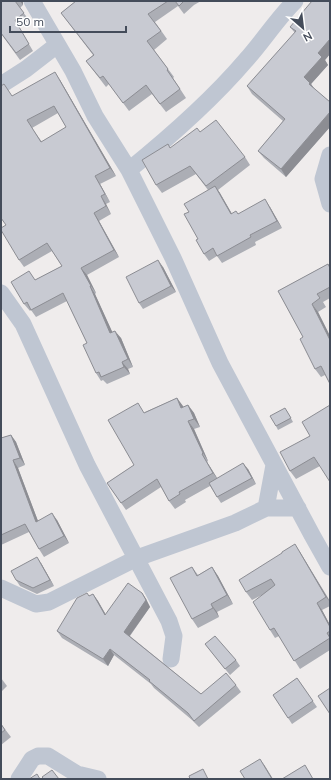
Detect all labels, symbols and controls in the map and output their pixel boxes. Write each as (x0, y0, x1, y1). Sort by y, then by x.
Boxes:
scale bar (10, 8, 126, 34)
north arrow (283, 8, 323, 48)
text: 50 m (16, 14, 44, 29)
text: N (301, 29, 315, 45)

